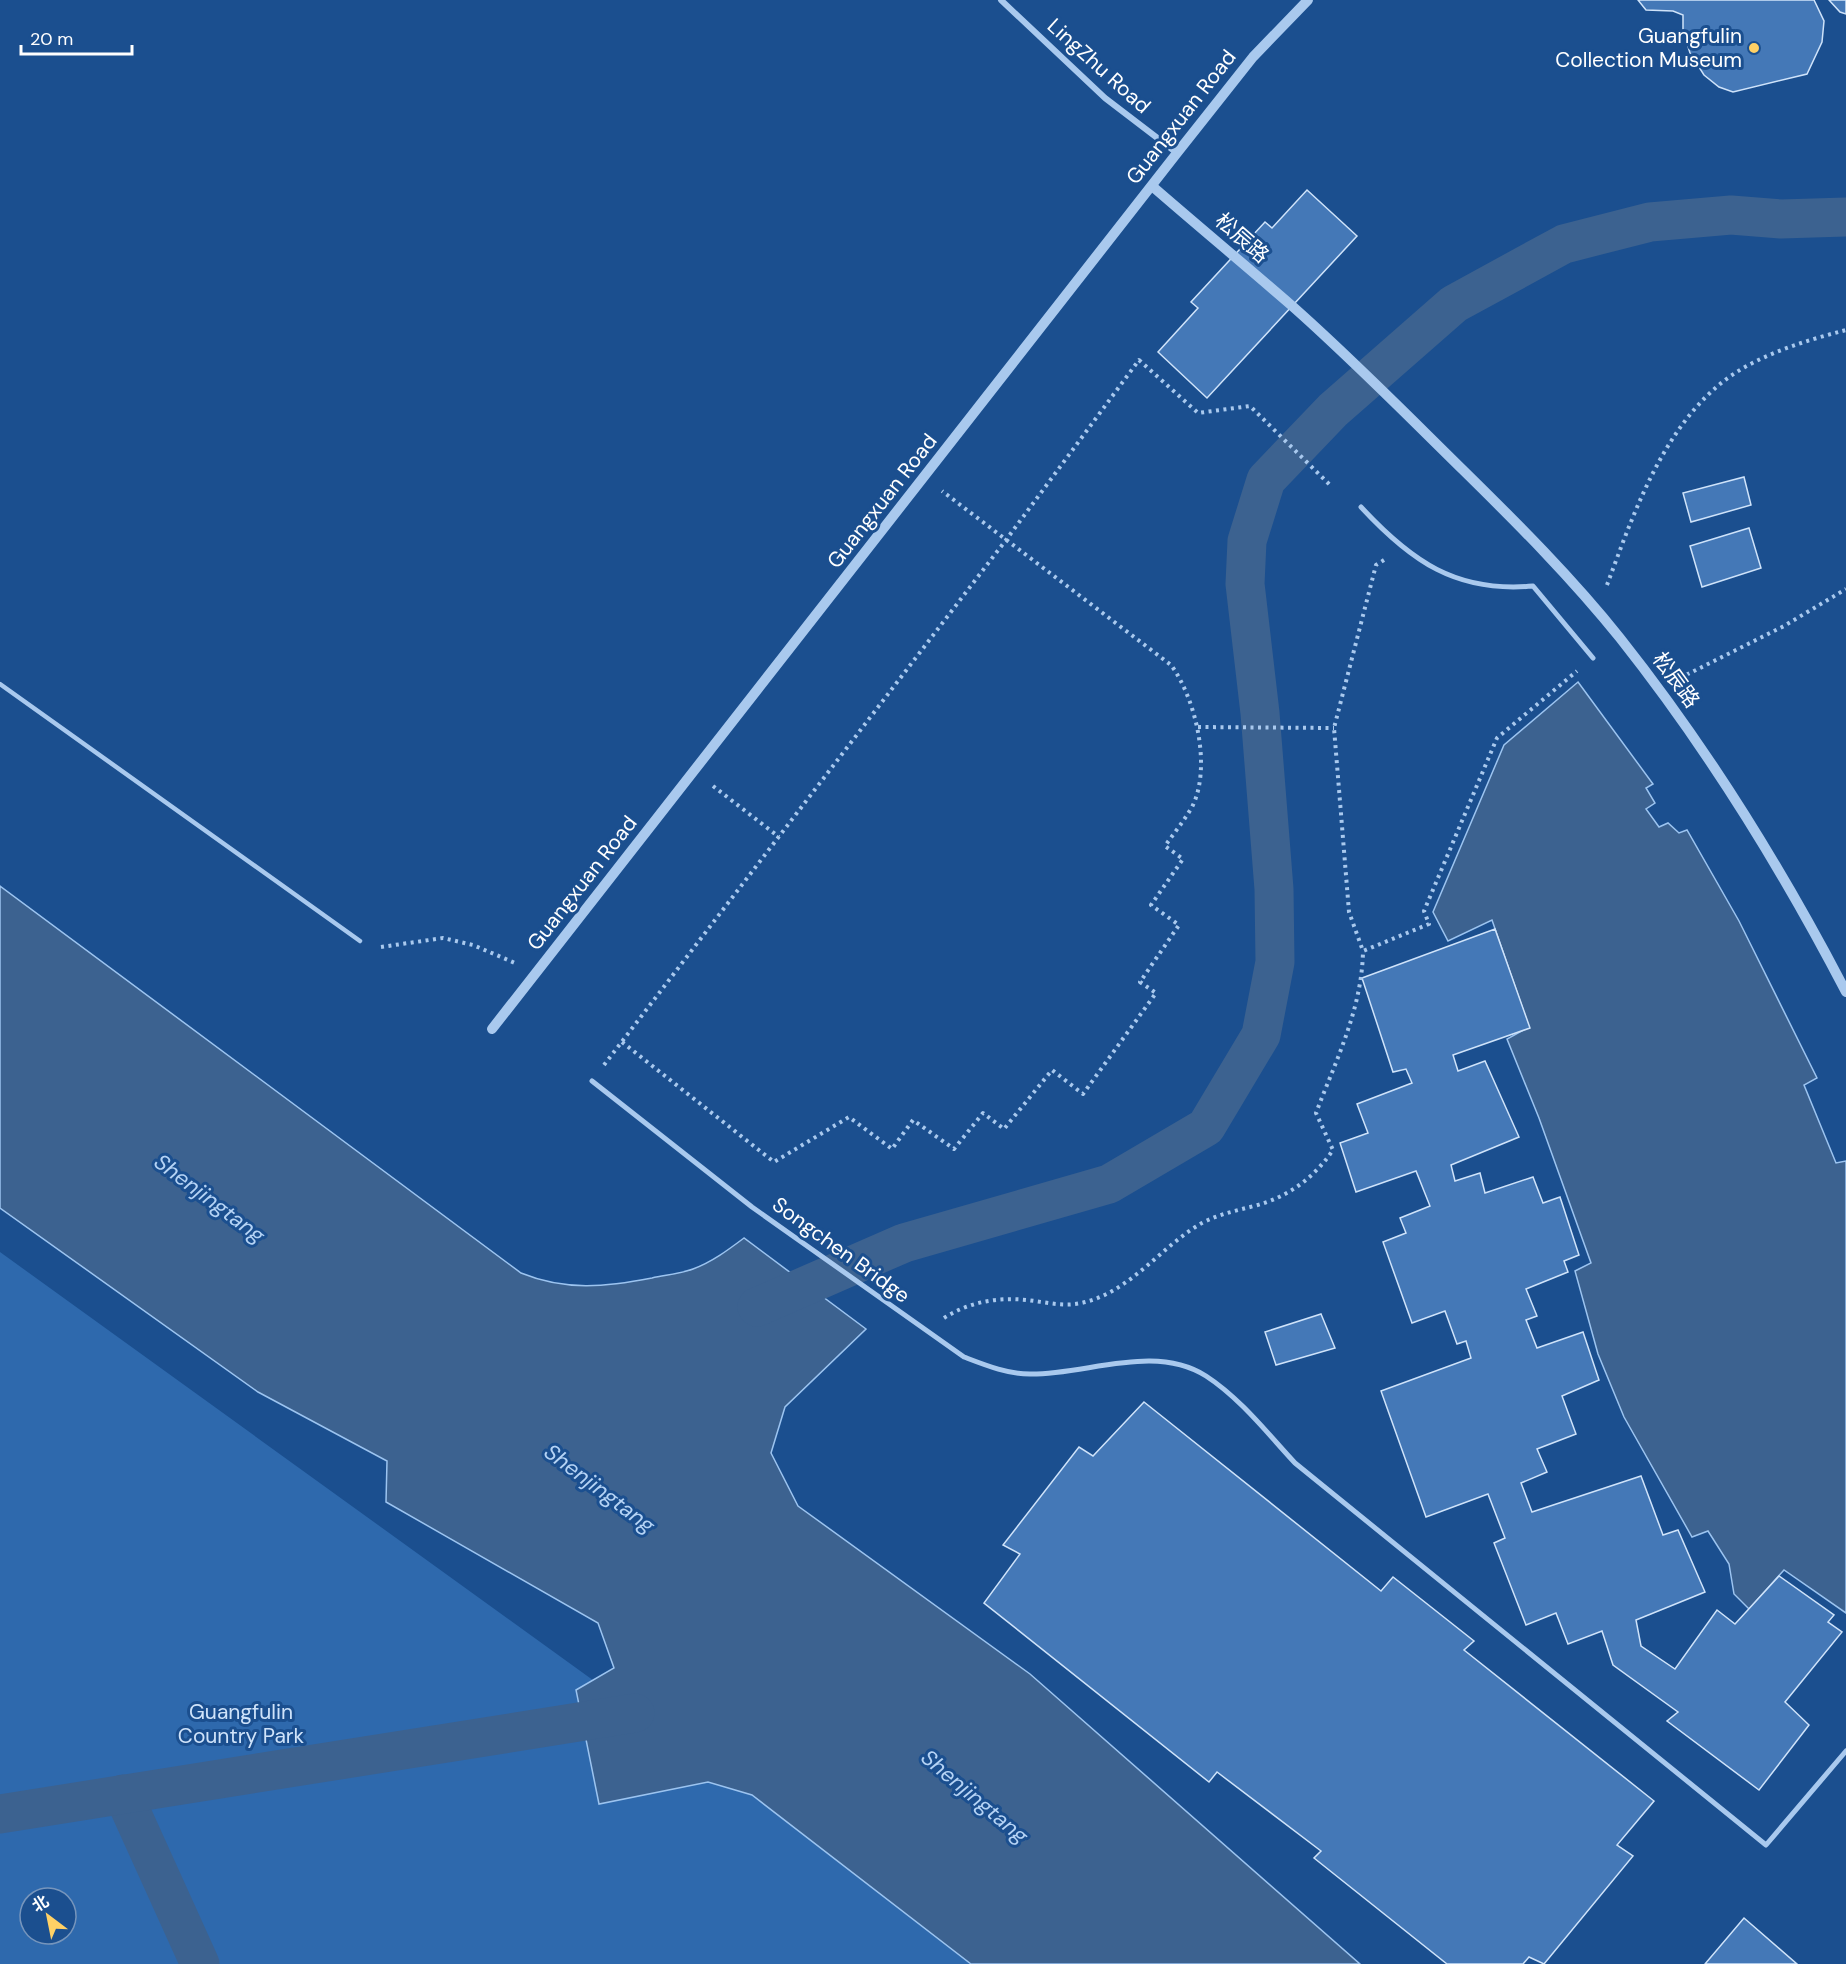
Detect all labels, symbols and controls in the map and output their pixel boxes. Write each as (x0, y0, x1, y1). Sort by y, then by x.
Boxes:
street label: LingZhu Road (1041, 12, 1157, 120)
scale bar (21, 18, 132, 56)
place label: Guangfulin Collection Museum (1555, 22, 1742, 74)
text: 20 m (30, 27, 73, 51)
marker: Guangfulin Collection Museum (1747, 41, 1761, 55)
street label: Guangxuan Road (1120, 44, 1242, 190)
street label: 松辰路 (1209, 207, 1275, 269)
street label: Guangxuan Road (821, 428, 943, 574)
street label: 松辰路 (1646, 646, 1706, 714)
street label: Guangxuan Road (521, 810, 643, 956)
water label: Shenjingtang (148, 1147, 272, 1250)
street label: Songchen Bridge (767, 1191, 915, 1309)
water label: Shenjingtang (538, 1437, 662, 1540)
park label: Guangfulin Country Park (178, 1698, 305, 1750)
water label: Shenjingtang (915, 1743, 1035, 1850)
north arrow (18, 1886, 78, 1946)
text: 北 (28, 1891, 53, 1917)

